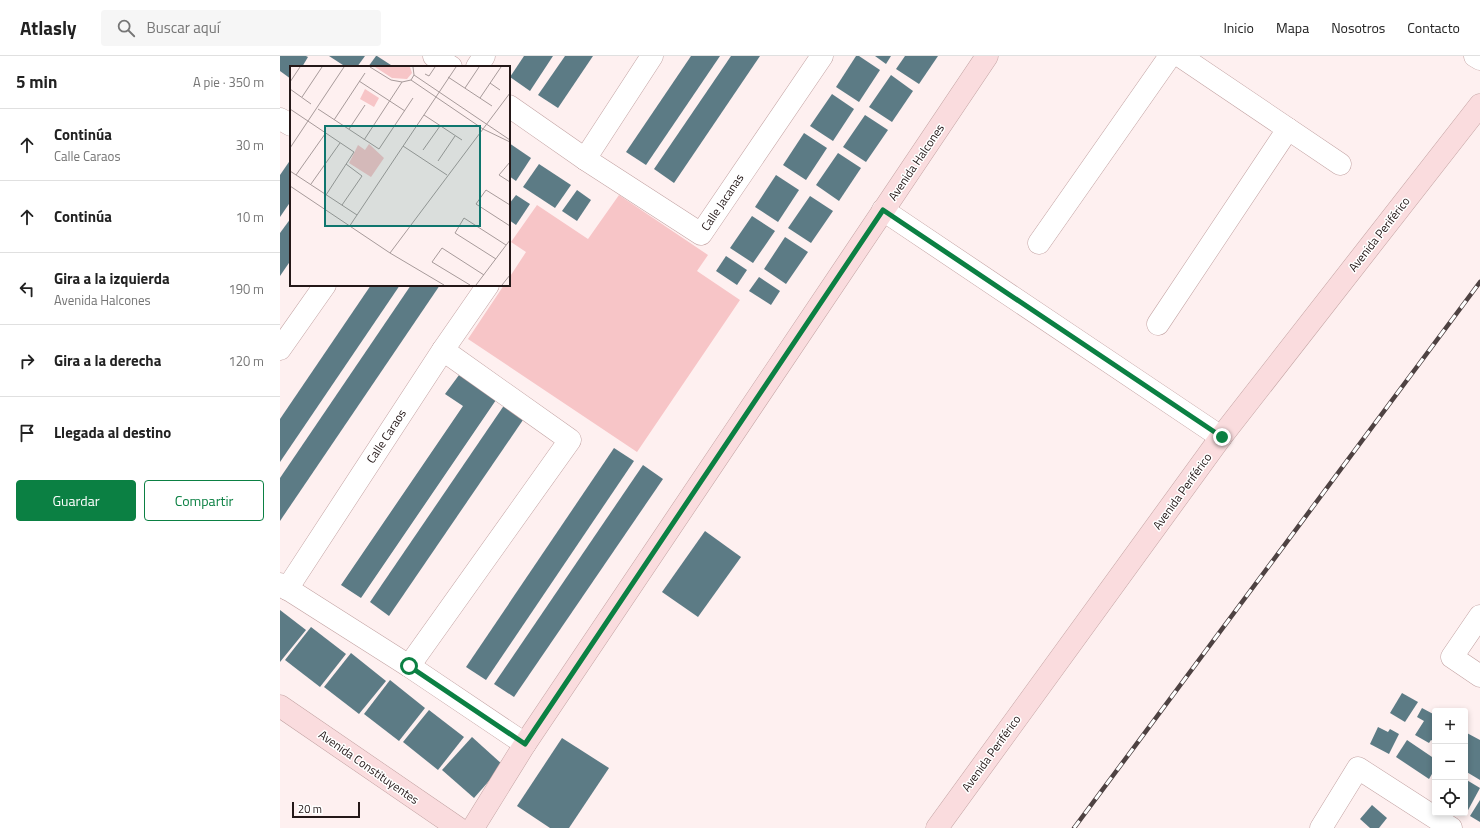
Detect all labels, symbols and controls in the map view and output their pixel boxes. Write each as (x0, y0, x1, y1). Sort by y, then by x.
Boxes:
search box (101, 10, 381, 46)
text: Atlasly (20, 13, 77, 42)
text: Buscar aquí (147, 16, 220, 39)
icon: search (115, 17, 137, 39)
text: Inicio (1223, 17, 1254, 38)
text: Mapa (1276, 17, 1309, 38)
text: Nosotros (1331, 17, 1385, 38)
text: Contacto (1407, 17, 1460, 38)
inset map (290, 66, 510, 286)
text: 5 min (16, 69, 57, 95)
text: A pie · 350 m (193, 72, 264, 92)
street label: Avenida Halcones (883, 119, 949, 204)
text: Continúa (54, 123, 112, 146)
icon: ahead (16, 134, 38, 156)
text: 30 m (236, 135, 264, 155)
text: Calle Caraos (54, 146, 121, 166)
street label: Calle Jacanas (696, 169, 748, 234)
street label: Avenida Periférico (1344, 192, 1414, 276)
text: Continúa (54, 205, 112, 228)
icon: ahead (16, 206, 38, 228)
text: 10 m (236, 207, 264, 227)
text: Gira a la izquierda (54, 267, 170, 290)
icon: left (16, 278, 38, 300)
text: 190 m (228, 279, 264, 299)
text: Avenida Halcones (54, 290, 151, 310)
text: Gira a la derecha (54, 349, 161, 372)
icon: right (16, 350, 38, 372)
text: 120 m (228, 351, 264, 371)
street label: Calle Caraos (361, 405, 411, 467)
text: Llegada al destino (54, 421, 171, 444)
icon: arrive (16, 422, 38, 444)
route end (1213, 428, 1231, 446)
street label: Avenida Periférico (1148, 449, 1216, 533)
button: Guardar (16, 480, 136, 521)
button: Compartir (144, 480, 264, 521)
route start (400, 657, 418, 675)
map controls (1432, 708, 1468, 816)
button: + (1432, 708, 1468, 744)
street label: Avenida Periférico (957, 711, 1025, 795)
street label: Avenida Constituyentes (315, 725, 424, 809)
button: − (1432, 744, 1468, 780)
button: locate (1432, 780, 1468, 816)
scale bar (292, 800, 360, 819)
text: 20 m (298, 801, 322, 817)

